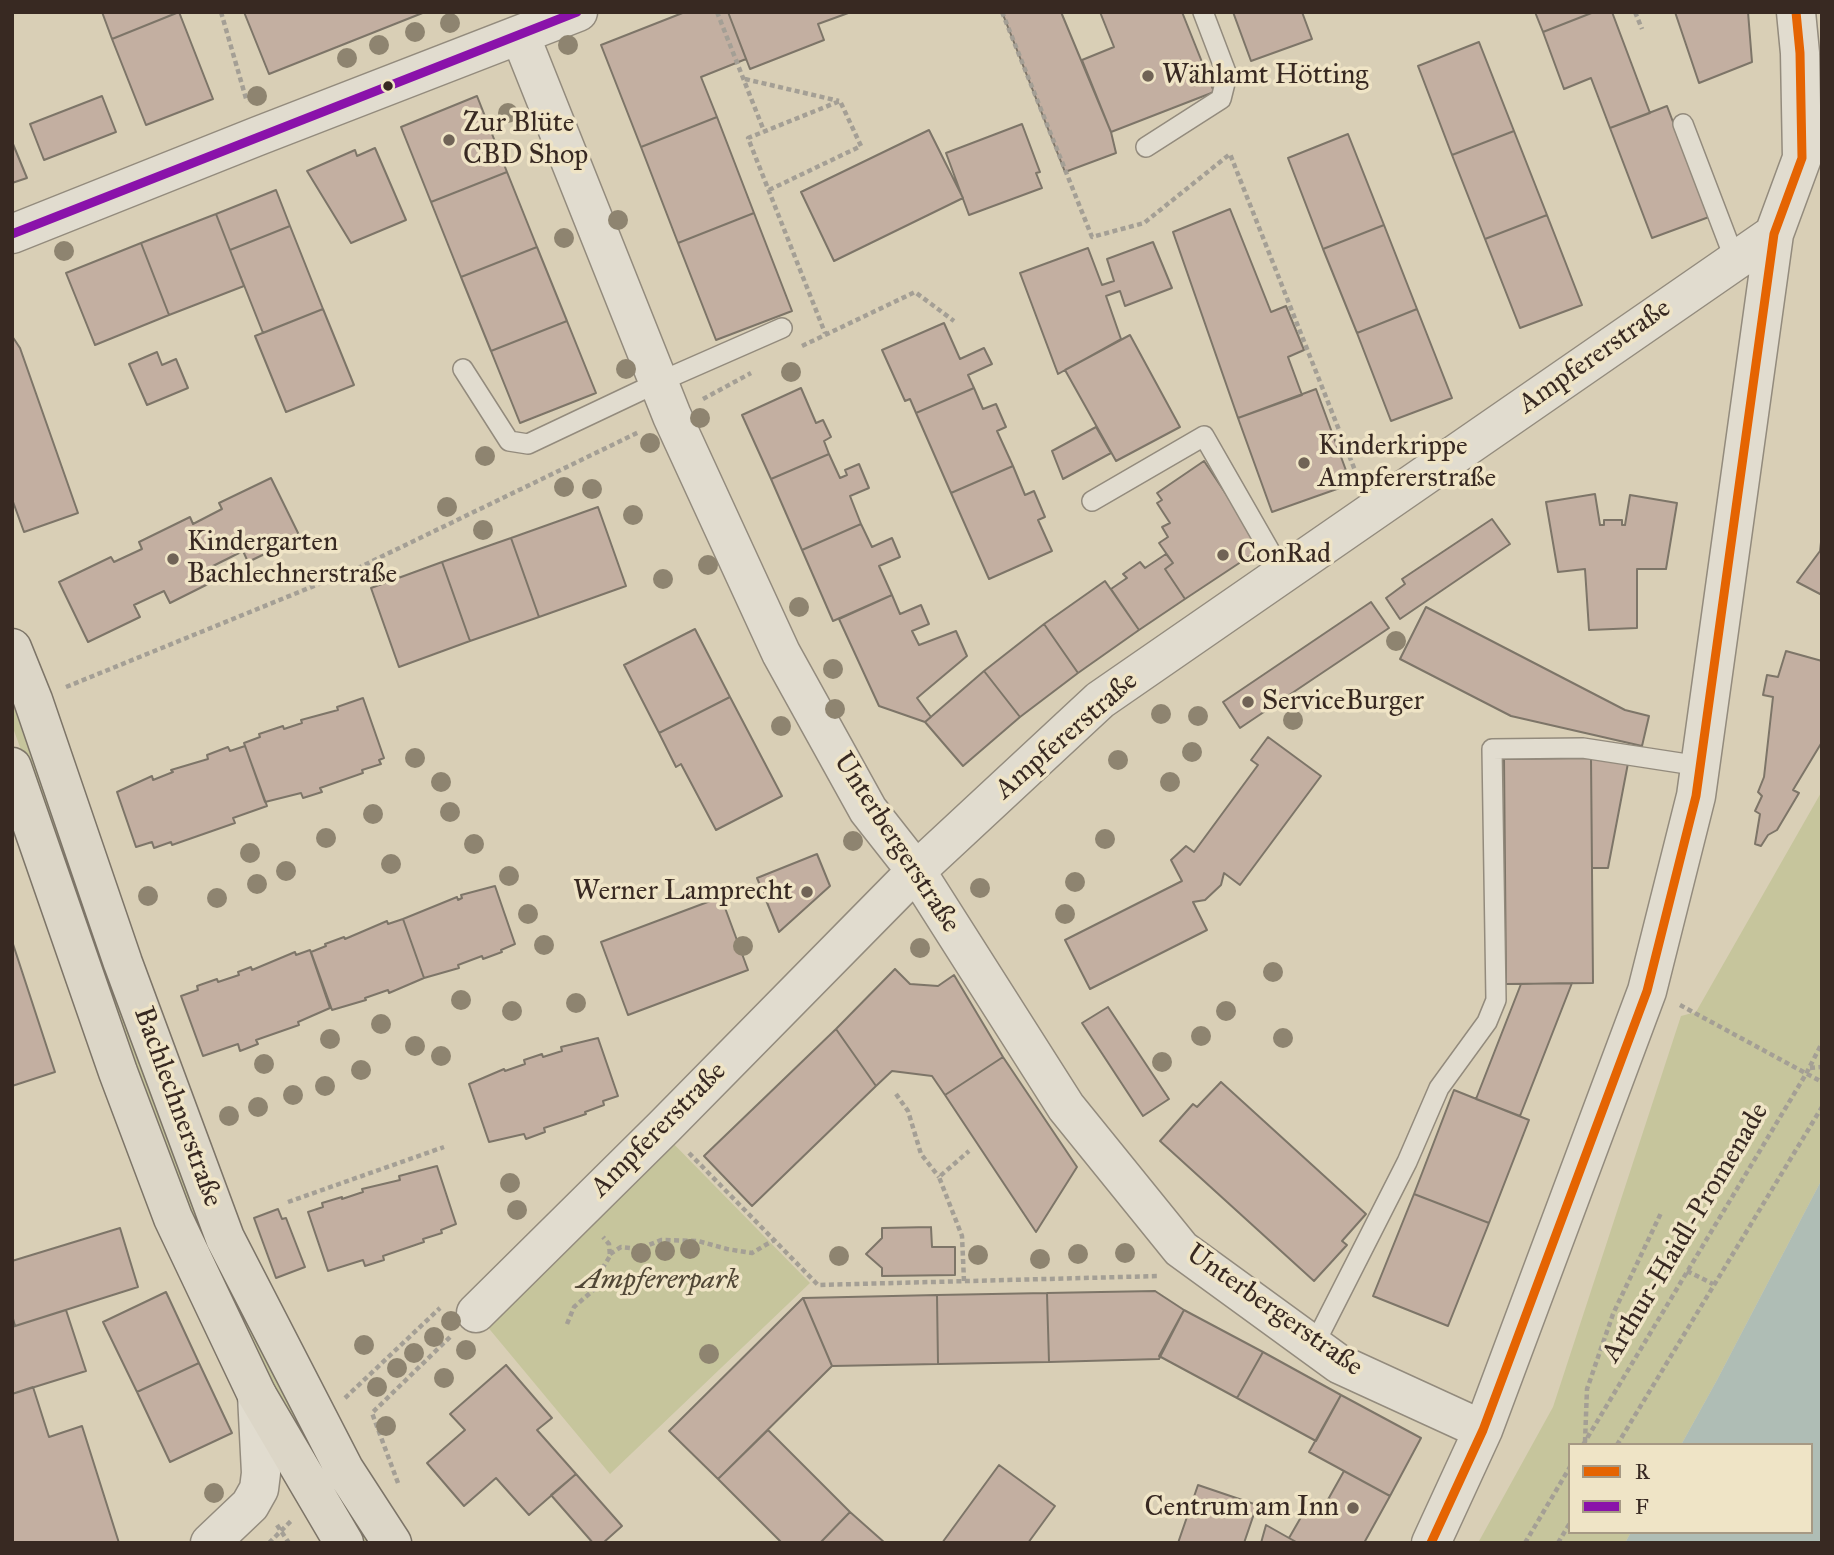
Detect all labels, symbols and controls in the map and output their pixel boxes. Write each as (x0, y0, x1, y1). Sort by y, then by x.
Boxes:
place label: Wählamt Hötting (1162, 59, 1368, 93)
marker: Wählamt Hötting (1140, 68, 1156, 84)
unlabelled marker (381, 79, 395, 93)
place label: Zur Blüte CBD Shop (463, 107, 588, 173)
marker: Zur Blüte CBD Shop (441, 132, 457, 148)
street label: Ampfererstraße (1512, 292, 1678, 422)
place label: Kinderkrippe Ampfererstraße (1318, 430, 1496, 496)
marker: Kinderkrippe Ampfererstraße (1296, 455, 1312, 471)
place label: Kindergarten Bachlechnerstraße (187, 526, 397, 592)
place label: ConRad (1237, 538, 1331, 572)
marker: ConRad (1215, 547, 1231, 563)
marker: Kindergarten Bachlechnerstraße (165, 551, 181, 567)
street label: Ampfererstraße (989, 665, 1145, 807)
place label: ServiceBurger (1262, 685, 1424, 719)
marker: ServiceBurger (1240, 694, 1256, 710)
street label: Unterbergerstraße (825, 747, 967, 939)
place label: Werner Lamprecht (573, 875, 793, 909)
marker: Werner Lamprecht (799, 884, 815, 900)
street label: Bachlechnerstraße (125, 1003, 229, 1211)
street label: Ampfererstraße (584, 1055, 734, 1205)
street label: Arthur-Haidl-Promenade (1595, 1097, 1777, 1369)
street label: Unterbergerstraße (1179, 1238, 1369, 1384)
park label: Ampfererpark (577, 1264, 739, 1298)
legend (1568, 1443, 1813, 1534)
text: R (1635, 1459, 1650, 1485)
place label: Centrum am Inn (1145, 1491, 1339, 1525)
text: F (1635, 1494, 1649, 1520)
marker: Centrum am Inn (1345, 1500, 1361, 1516)

